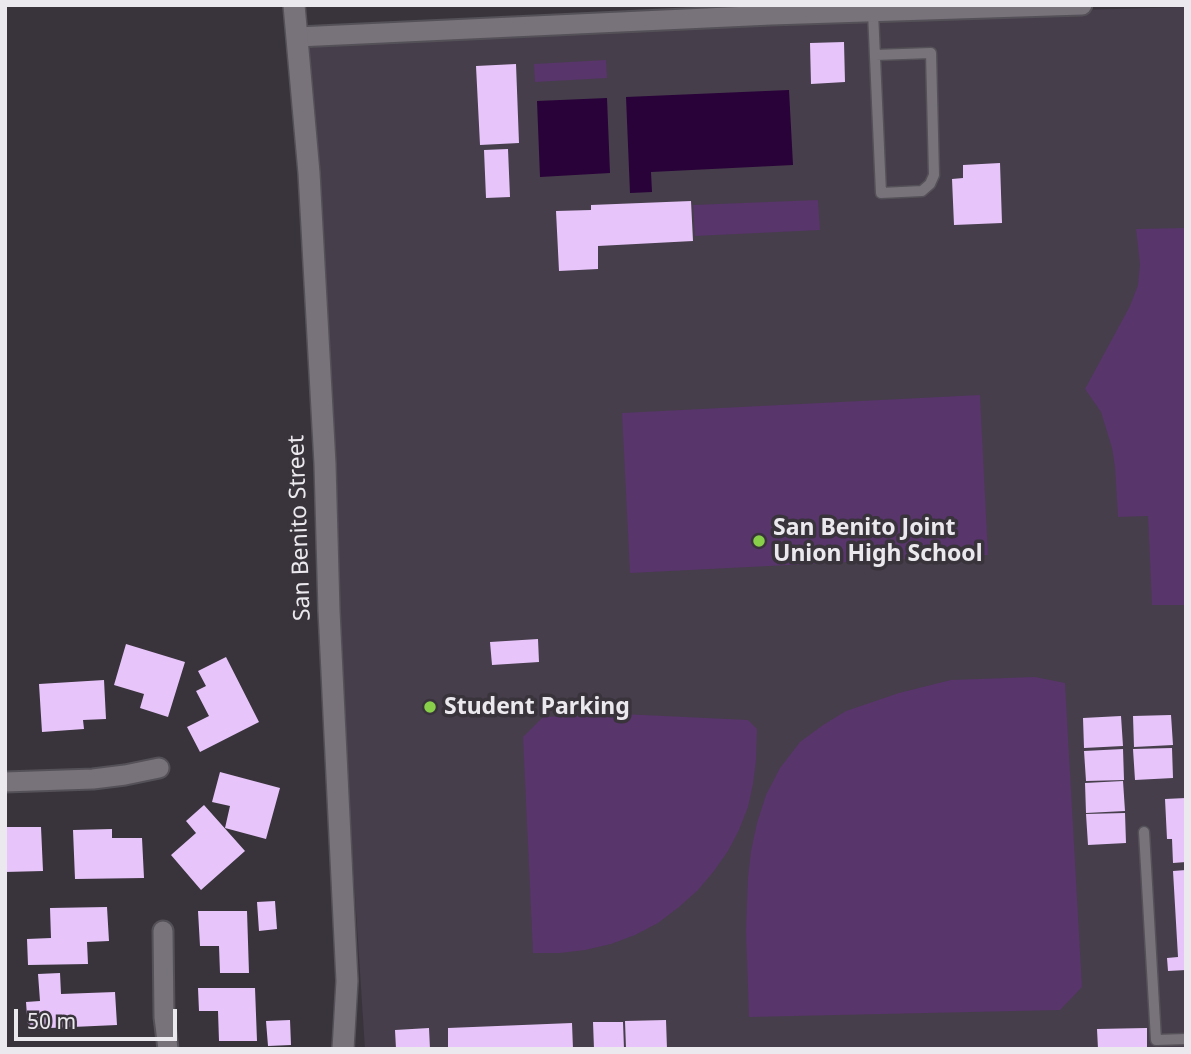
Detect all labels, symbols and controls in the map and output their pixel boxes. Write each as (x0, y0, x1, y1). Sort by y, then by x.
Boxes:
street label: San Benito Street (283, 434, 317, 622)
place label: San Benito Joint Union High School (773, 514, 983, 568)
marker: San Benito Joint Union High School (751, 533, 767, 549)
place label: Student Parking (444, 693, 630, 721)
marker: Student Parking (422, 699, 438, 715)
scale bar (18, 995, 180, 1038)
text: 50 m (27, 1007, 76, 1035)

